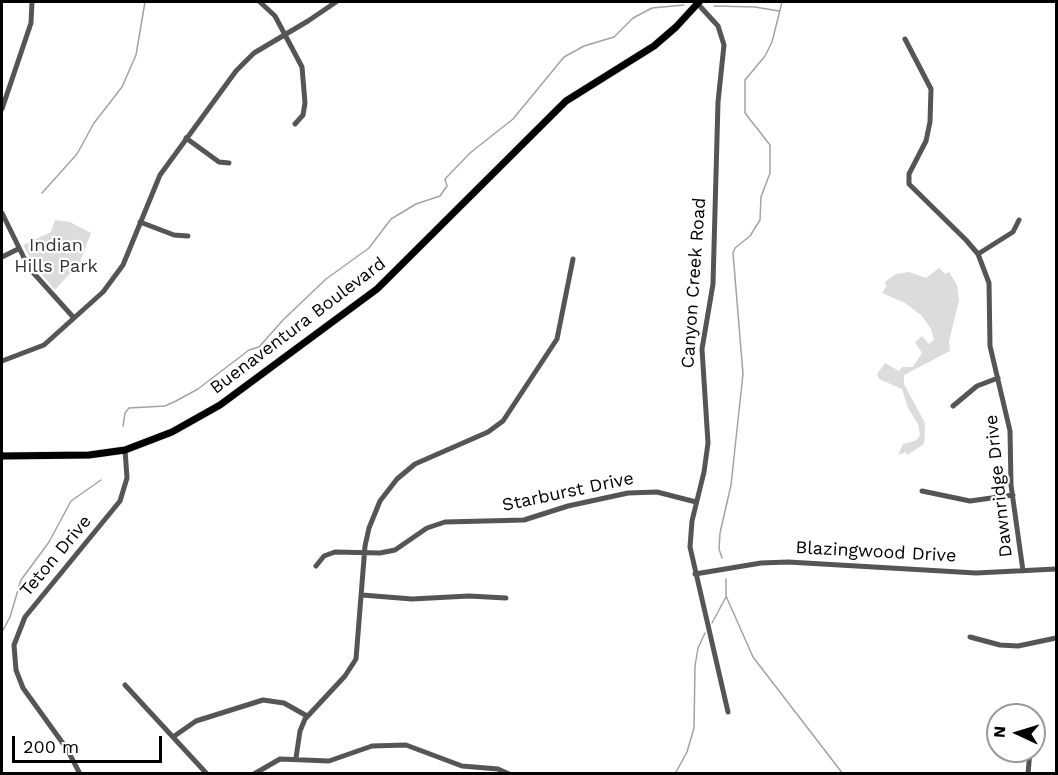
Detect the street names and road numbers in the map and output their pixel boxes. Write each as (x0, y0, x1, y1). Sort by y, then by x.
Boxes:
street label: Canyon Creek Road (677, 197, 711, 369)
street label: Buenaventura Boulevard (206, 253, 390, 399)
street label: Dawnridge Drive (981, 414, 1017, 558)
street label: Starburst Drive (500, 468, 636, 516)
street label: Teton Drive (16, 511, 96, 601)
street label: Blazingwood Drive (795, 537, 957, 567)

